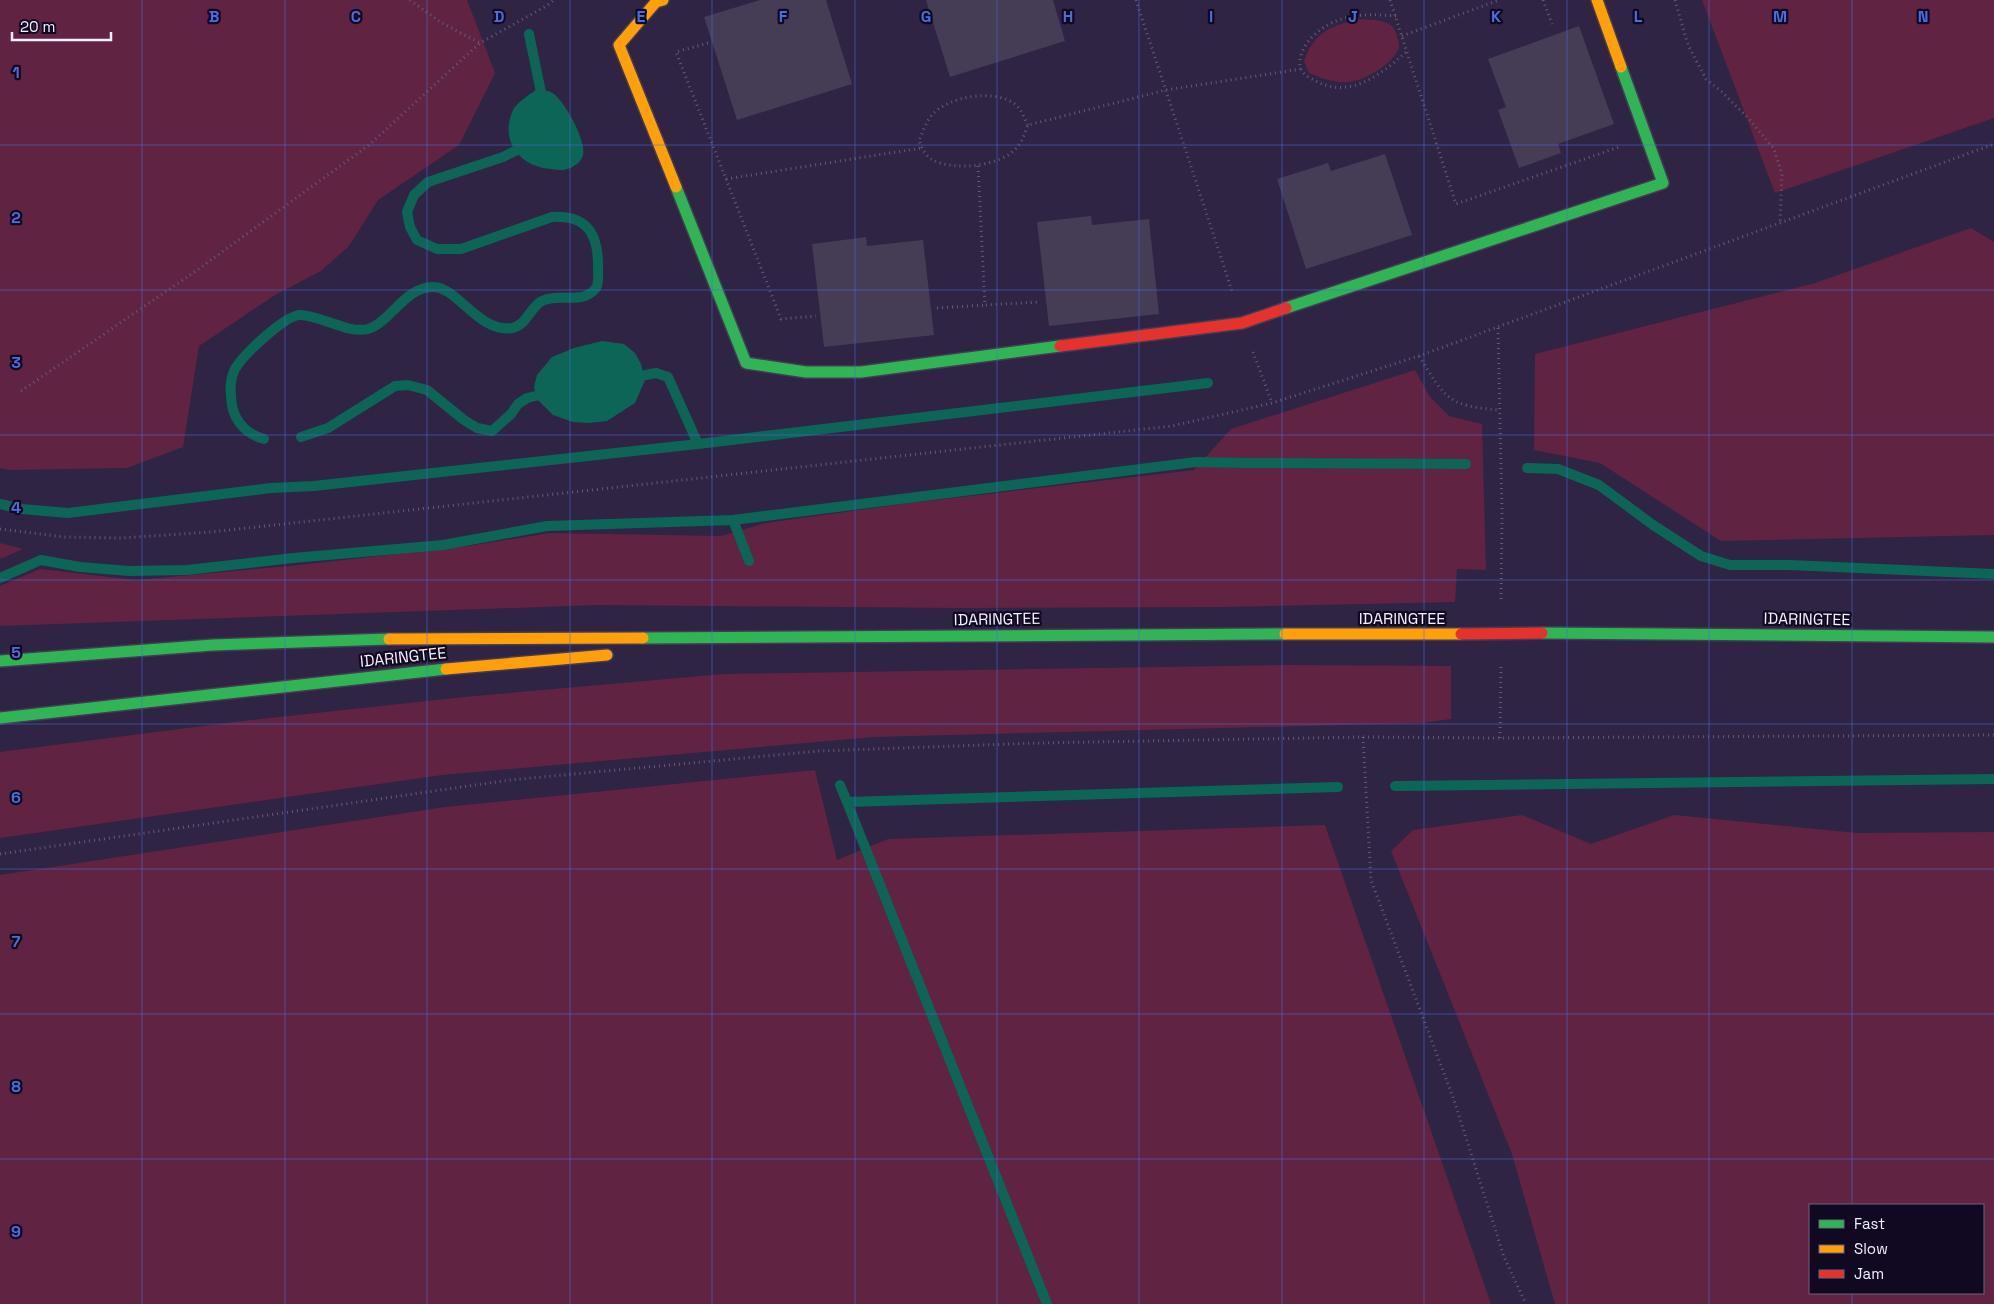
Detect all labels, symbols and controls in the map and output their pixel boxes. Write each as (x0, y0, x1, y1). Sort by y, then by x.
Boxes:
text: B (209, 6, 219, 27)
text: C (351, 6, 361, 27)
text: D (494, 6, 504, 27)
text: E (637, 6, 646, 27)
text: F (779, 6, 788, 27)
text: G (921, 6, 931, 27)
text: H (1063, 6, 1073, 27)
text: I (1209, 6, 1213, 27)
text: J (1348, 6, 1358, 27)
text: K (1491, 6, 1501, 27)
text: L (1634, 6, 1643, 27)
text: M (1773, 6, 1787, 27)
text: N (1918, 6, 1928, 27)
scale bar (12, 10, 111, 42)
text: 20 m (20, 17, 55, 36)
text: 1 (12, 62, 20, 83)
text: 2 (11, 207, 21, 228)
text: 3 (11, 352, 21, 373)
text: 4 (11, 497, 21, 518)
street label: IDARINGTEE (954, 608, 1040, 630)
street label: IDARINGTEE (1359, 608, 1445, 629)
street label: IDARINGTEE (1764, 608, 1850, 630)
text: 5 (11, 642, 21, 663)
street label: IDARINGTEE (359, 642, 447, 672)
text: 6 (11, 787, 21, 808)
text: 7 (12, 931, 21, 952)
text: 8 (11, 1076, 21, 1097)
legend (1809, 1204, 1984, 1294)
text: Fast (1854, 1214, 1885, 1233)
text: 9 (11, 1221, 21, 1242)
text: Slow (1854, 1239, 1888, 1258)
text: Jam (1854, 1264, 1884, 1283)

